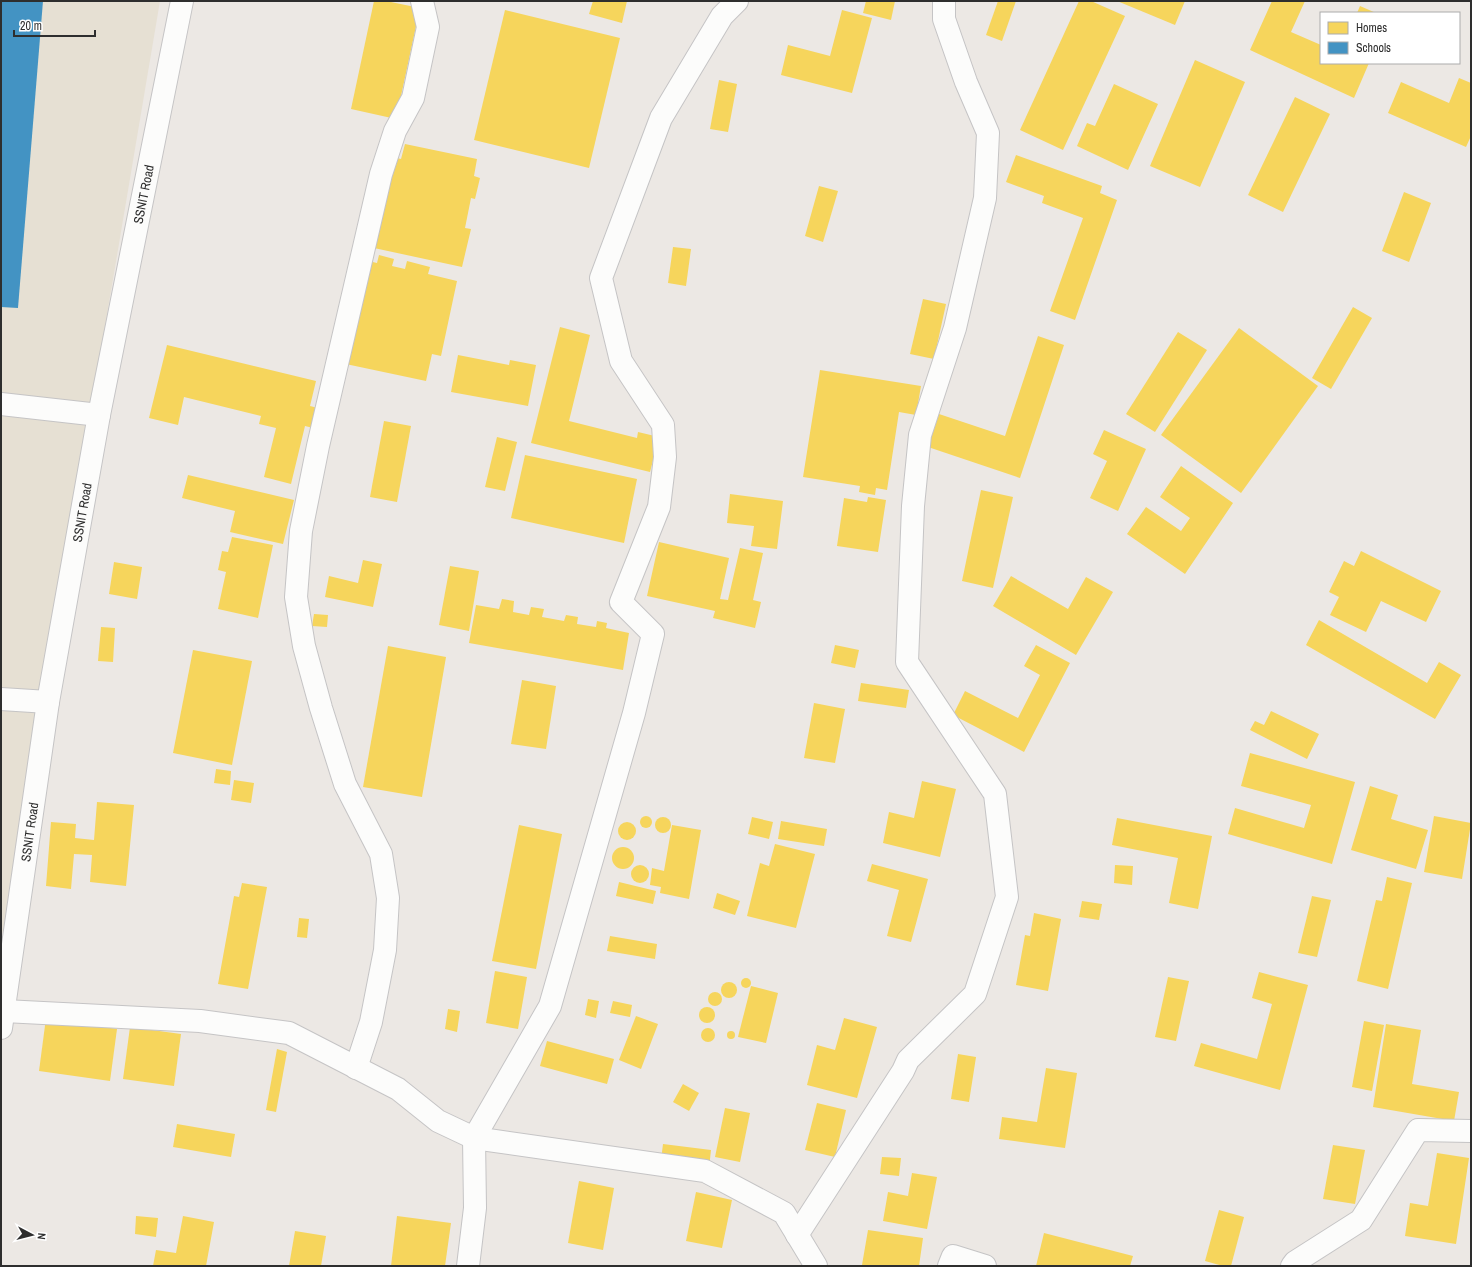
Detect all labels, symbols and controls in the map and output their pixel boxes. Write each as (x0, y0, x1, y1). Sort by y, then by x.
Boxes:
scale bar (14, 12, 95, 38)
legend (1320, 12, 1460, 64)
text: 20 m (20, 18, 42, 34)
text: Homes (1356, 20, 1387, 36)
text: Schools (1356, 40, 1391, 56)
street label: SSNIT Road (129, 163, 157, 225)
street label: SSNIT Road (68, 481, 95, 543)
street label: SSNIT Road (17, 801, 42, 863)
north arrow (12, 1215, 52, 1255)
text: N (35, 1232, 49, 1240)

